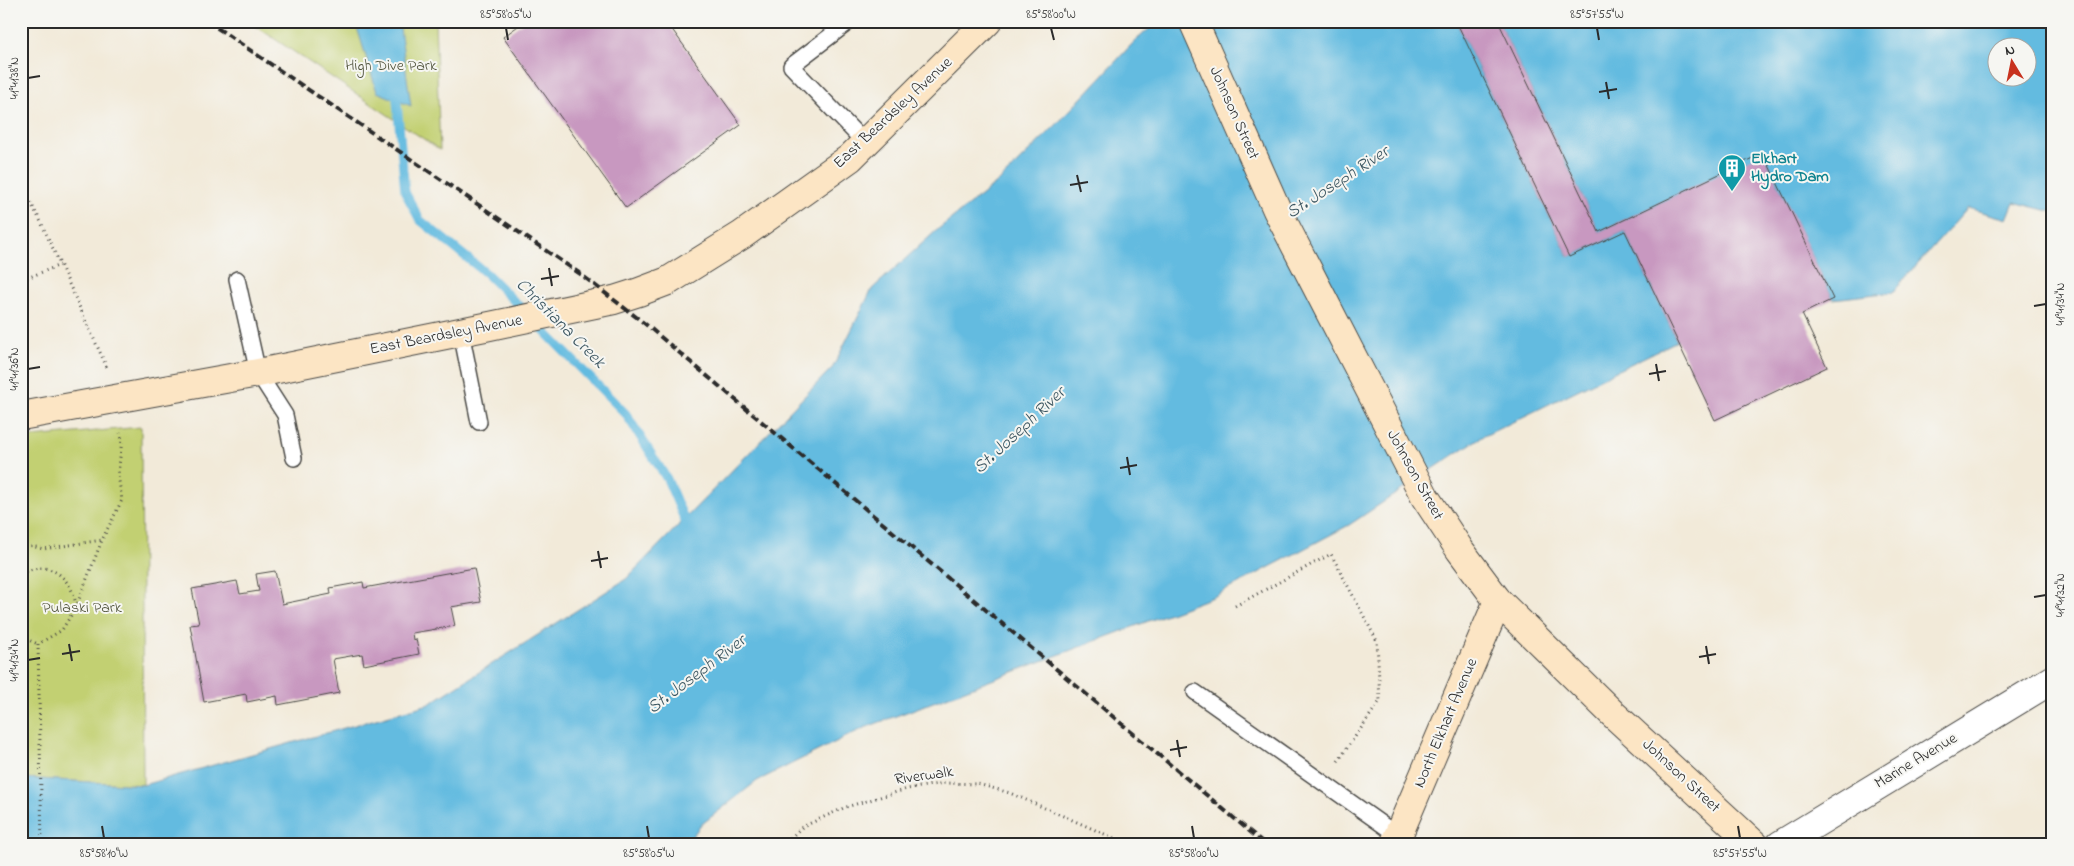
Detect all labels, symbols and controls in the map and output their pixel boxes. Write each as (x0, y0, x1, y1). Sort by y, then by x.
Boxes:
text: 85°58'05"W (480, 6, 532, 24)
text: 85°58'00"W (1026, 6, 1076, 24)
text: 85°57'55"W (1570, 6, 1624, 24)
north arrow (1986, 38, 2036, 88)
text: N (2004, 40, 2016, 62)
street label: East Beardsley Avenue (828, 51, 959, 175)
park label: High Dive Park (345, 54, 438, 78)
text: 41°41'38"N (6, 57, 24, 99)
street label: Johnson Street (1203, 63, 1266, 164)
water label: St. Joseph River (1282, 139, 1396, 226)
place label: Elkhart Hydro Dam (1751, 147, 1829, 190)
building icon: Elkhart Hydro Dam (1717, 153, 1747, 192)
water label: Christiana Creek (509, 273, 612, 376)
text: 41°41'34"N (2052, 283, 2070, 325)
street label: East Beardsley Avenue (368, 308, 525, 362)
text: 41°41'36"N (6, 347, 24, 391)
water label: St. Joseph River (968, 380, 1074, 481)
street label: Johnson Street (1380, 426, 1450, 525)
text: 41°41'32"N (2052, 573, 2070, 617)
park label: Pulaski Park (42, 596, 123, 620)
water label: St. Joseph River (642, 628, 754, 721)
text: 41°41'34"N (6, 639, 24, 681)
street label: North Elkhart Avenue (1408, 654, 1484, 792)
street label: Marine Avenue (1870, 726, 1963, 795)
street label: Johnson Street (1636, 733, 1726, 819)
street label: Riverwalk (893, 760, 956, 792)
text: 85°58'10"W (80, 845, 128, 863)
text: 85°58'05"W (623, 845, 675, 863)
text: 85°58'00"W (1169, 845, 1219, 863)
text: 85°57'55"W (1713, 845, 1767, 863)

